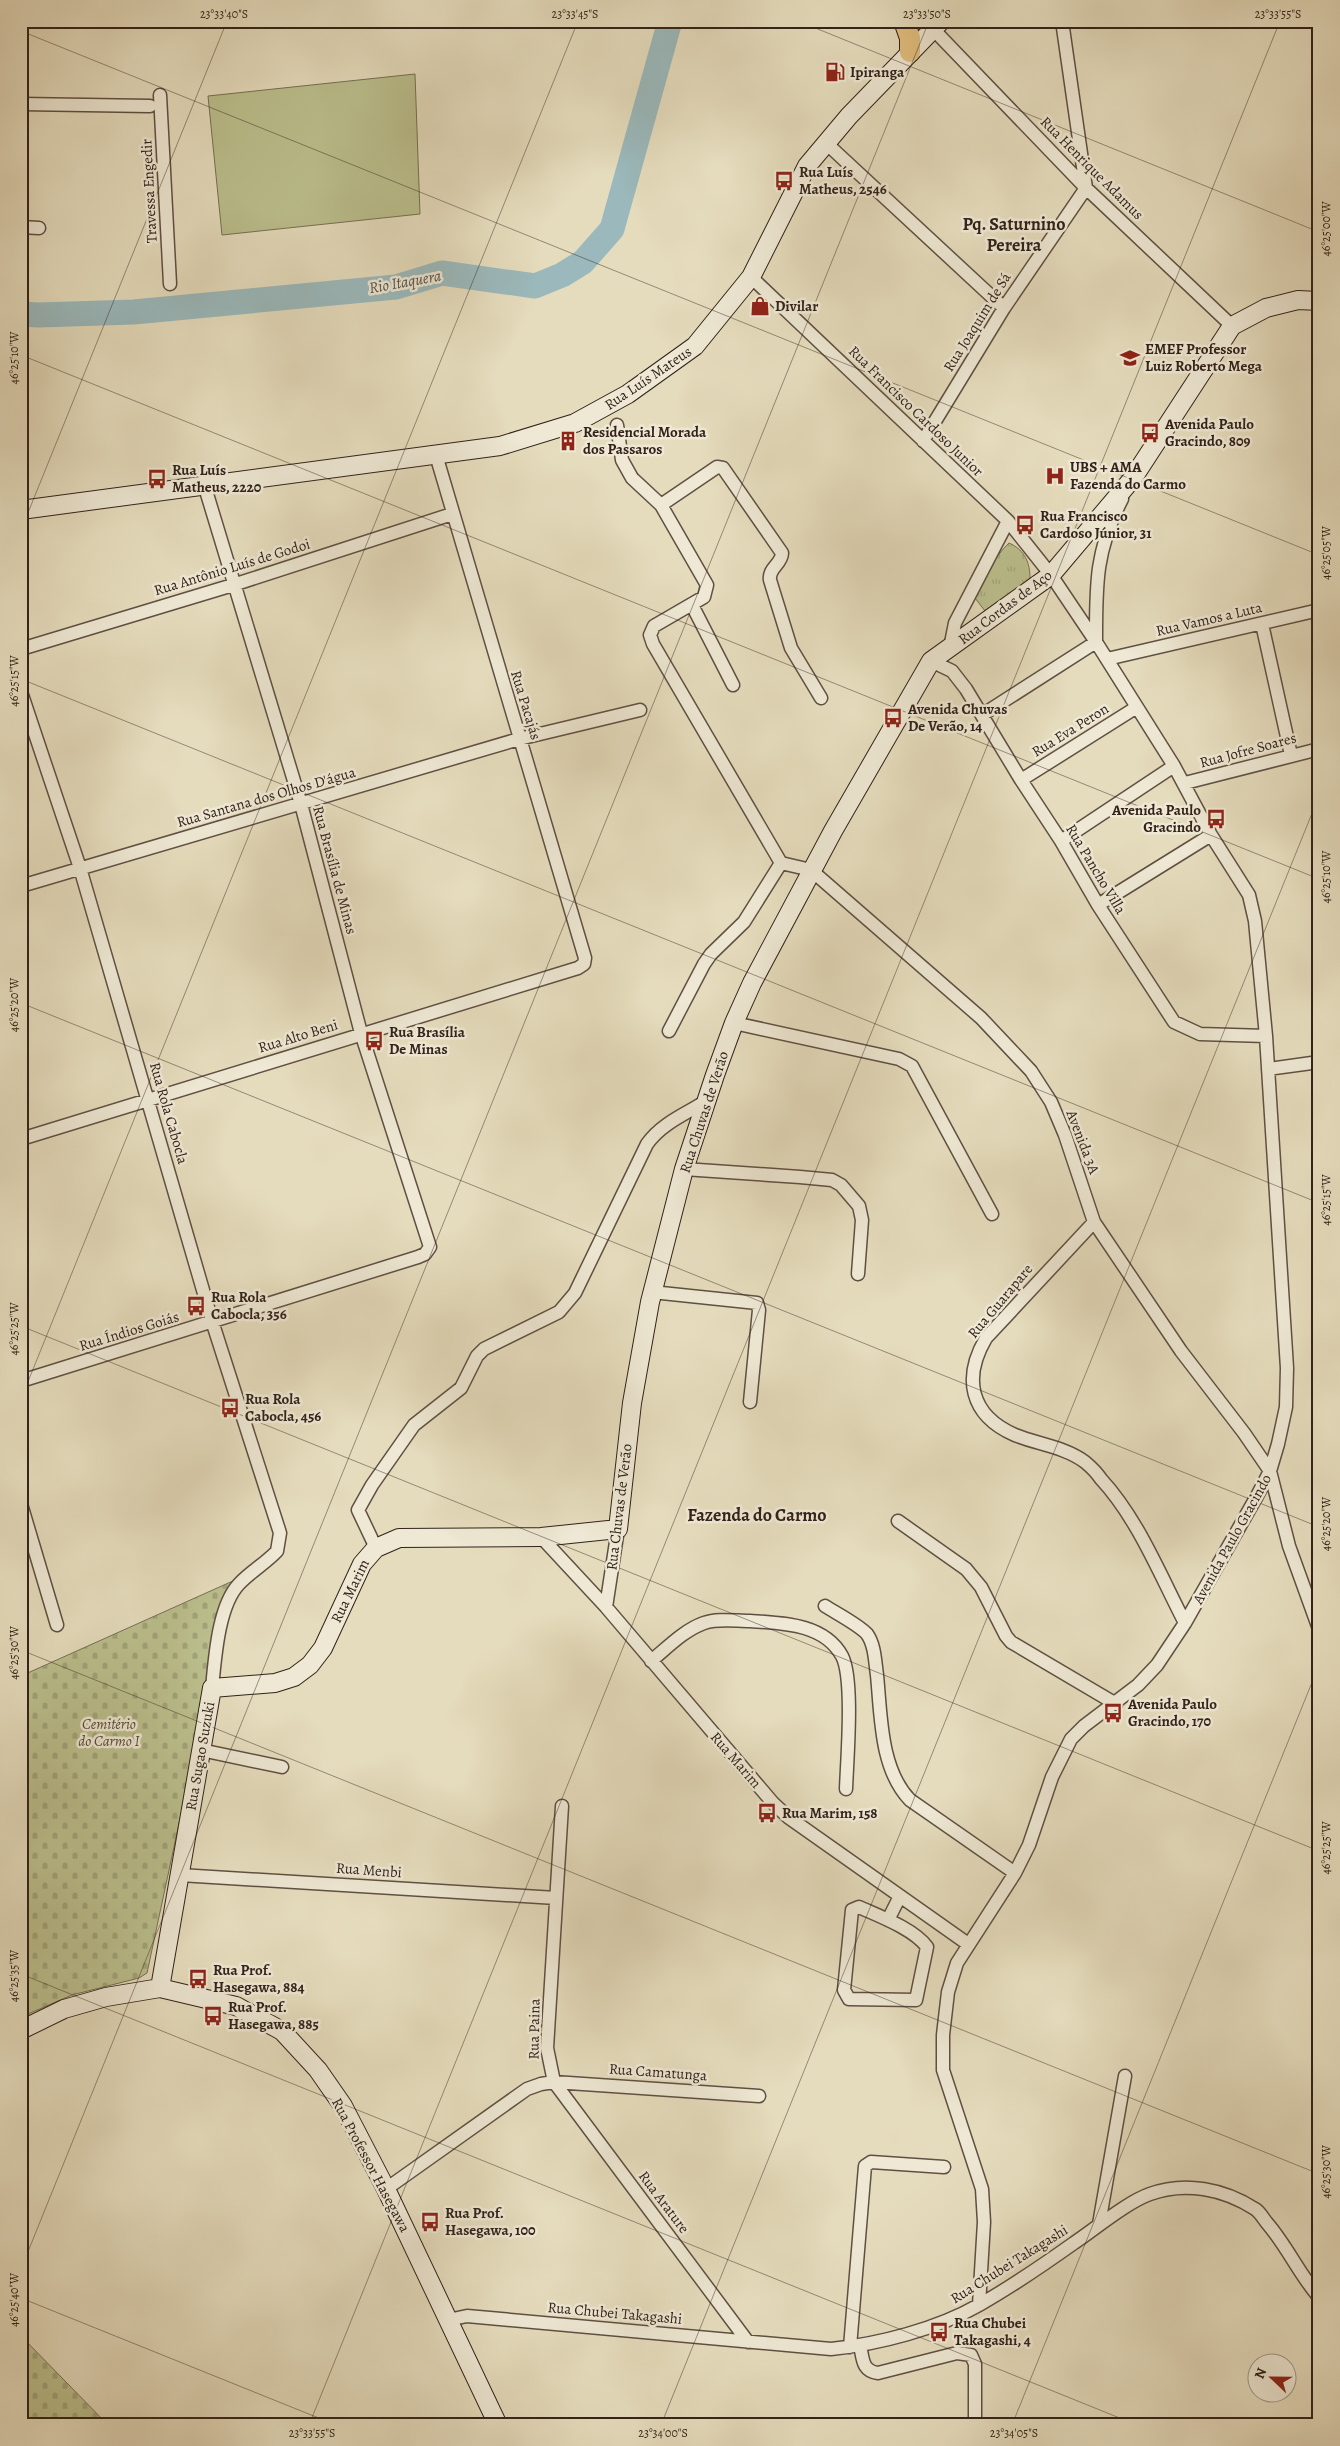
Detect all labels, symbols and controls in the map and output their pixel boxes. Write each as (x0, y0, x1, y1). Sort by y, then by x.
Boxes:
text: 23°33'40"S (200, 6, 248, 22)
text: 23°33'45"S (552, 6, 598, 22)
text: 23°33'50"S (903, 6, 951, 22)
text: 23°33'55"S (1255, 6, 1301, 22)
fuel station icon: Ipiranga (824, 61, 846, 83)
place label: Ipiranga (850, 62, 905, 82)
street label: Rua Henrique Adamus (1036, 112, 1148, 224)
street label: Travessa Engedir (136, 138, 162, 244)
place label: Rua Luís Matheus, 2546 (799, 162, 887, 199)
bus stop icon: Rua Luís Matheus, 2546 (773, 170, 795, 192)
text: 46°25'00"W (1318, 201, 1334, 257)
district label: Pq. Saturnino Pereira (963, 212, 1065, 257)
water label: Rio Itaquera (367, 265, 443, 299)
street label: Rua Joaquim de Sá (938, 269, 1016, 375)
shop icon: Divilar (749, 295, 771, 317)
place label: Divilar (775, 296, 818, 316)
text: 46°25'10"W (6, 331, 22, 384)
place label: EMEF Professor Luiz Roberto Mega (1145, 339, 1263, 376)
street label: Rua Luís Mateus (600, 341, 696, 415)
street label: Rua Francisco Cardoso Junior (844, 341, 988, 481)
school or university icon: EMEF Professor Luiz Roberto Mega (1119, 347, 1141, 369)
place label: Avenida Paulo Gracindo, 809 (1164, 414, 1254, 451)
place label: Residencial Morada dos Passaros (583, 422, 707, 459)
bus stop icon: Avenida Paulo Gracindo, 809 (1139, 422, 1161, 444)
building icon: Residencial Morada dos Passaros (557, 430, 579, 452)
place label: UBS + AMA Fazenda do Carmo (1070, 457, 1186, 494)
place label: Rua Luís Matheus, 2220 (172, 460, 262, 497)
hospital icon: UBS + AMA Fazenda do Carmo (1044, 465, 1066, 487)
bus stop icon: Rua Luís Matheus, 2220 (146, 468, 168, 490)
place label: Rua Francisco Cardoso Júnior, 31 (1040, 506, 1152, 543)
bus stop icon: Rua Francisco Cardoso Júnior, 31 (1014, 514, 1036, 536)
text: 46°25'05"W (1318, 525, 1334, 580)
street label: Rua Antônio Luís de Godoi (151, 534, 313, 600)
street label: Rua Cordas de Aço (954, 565, 1056, 649)
street label: Rua Vamos a Luta (1154, 597, 1264, 641)
text: 46°25'15"W (6, 654, 22, 707)
street label: Rua Pacajás (506, 668, 546, 742)
street label: Rua Eva Peron (1028, 698, 1112, 762)
place label: Avenida Chuvas De Verão, 14 (907, 699, 1007, 736)
bus stop icon: Avenida Chuvas De Verão, 14 (882, 707, 904, 729)
street label: Rua Jofre Soares (1197, 727, 1299, 773)
street label: Rua Santana dos Olhos D'água (174, 762, 358, 832)
place label: Avenida Paulo Gracindo (1111, 800, 1201, 837)
street label: Rua Brasília de Minas (308, 804, 362, 936)
bus stop icon: Avenida Paulo Gracindo (1205, 808, 1227, 830)
street label: Rua Pancho Villa (1061, 820, 1131, 918)
text: 46°25'10"W (1318, 850, 1334, 903)
text: 46°25'20"W (6, 977, 22, 1032)
street label: Rua Alto Beni (256, 1014, 340, 1058)
place label: Rua Brasília De Minas (389, 1022, 466, 1059)
bus stop icon: Rua Brasília De Minas (363, 1030, 385, 1052)
street label: Rua Chuvas de Verão (675, 1048, 733, 1176)
street label: Rua Rola Cabocla (145, 1060, 193, 1166)
street label: Avenida 3A (1061, 1106, 1104, 1177)
text: 46°25'15"W (1318, 1173, 1334, 1226)
street label: Rua Guarapare (963, 1259, 1037, 1342)
place label: Rua Rola Cabocla, 356 (211, 1287, 287, 1324)
bus stop icon: Rua Rola Cabocla, 356 (185, 1295, 207, 1317)
text: 46°25'25"W (6, 1302, 22, 1356)
street label: Rua Índios Goiás (77, 1306, 181, 1356)
place label: Rua Rola Cabocla, 456 (245, 1389, 321, 1426)
bus stop icon: Rua Rola Cabocla, 456 (219, 1397, 241, 1419)
street label: Rua Chuvas de Verão (601, 1443, 637, 1571)
street label: Avenida Paulo Gracindo (1187, 1470, 1276, 1609)
text: 46°25'20"W (1318, 1496, 1334, 1551)
district label: Fazenda do Carmo (687, 1503, 827, 1527)
street label: Rua Marim (326, 1555, 374, 1626)
text: 46°25'30"W (6, 1625, 22, 1680)
place label: Avenida Paulo Gracindo, 170 (1127, 1694, 1217, 1731)
street label: Rua Sugao Suzuki (181, 1700, 219, 1812)
bus stop icon: Avenida Paulo Gracindo, 170 (1102, 1702, 1124, 1724)
park label: Cemitério do Carmo I (78, 1714, 140, 1751)
street label: Rua Marim (706, 1727, 766, 1793)
bus stop icon: Rua Marim, 158 (756, 1802, 778, 1824)
place label: Rua Marim, 158 (782, 1803, 878, 1823)
text: 46°25'25"W (1318, 1821, 1334, 1875)
street label: Rua Menbi (335, 1858, 403, 1882)
text: 46°25'35"W (6, 1949, 22, 2002)
place label: Rua Prof. Hasegawa, 884 (213, 1960, 305, 1997)
bus stop icon: Rua Prof. Hasegawa, 884 (187, 1968, 209, 1990)
place label: Rua Prof. Hasegawa, 885 (228, 1997, 319, 2034)
street label: Rua Paina (523, 1998, 545, 2060)
bus stop icon: Rua Prof. Hasegawa, 885 (202, 2005, 224, 2027)
street label: Rua Camatunga (608, 2059, 708, 2085)
street label: Rua Professor Hasegawa (327, 2094, 415, 2236)
text: 46°25'30"W (1318, 2144, 1334, 2199)
street label: Rua Arature (634, 2167, 694, 2237)
place label: Rua Prof. Hasegawa, 100 (445, 2203, 536, 2240)
bus stop icon: Rua Prof. Hasegawa, 100 (419, 2211, 441, 2233)
street label: Rua Chubei Takagashi (946, 2220, 1072, 2308)
text: 46°25'40"W (6, 2272, 22, 2327)
street label: Rua Chubei Takagashi (547, 2297, 683, 2329)
place label: Rua Chubei Takagashi, 4 (954, 2313, 1031, 2350)
bus stop icon: Rua Chubei Takagashi, 4 (928, 2321, 950, 2343)
north arrow (1248, 2354, 1298, 2404)
text: N (1250, 2365, 1271, 2382)
text: 23°33'55"S (289, 2425, 335, 2441)
text: 23°34'00"S (638, 2425, 688, 2441)
text: 23°34'05"S (990, 2425, 1038, 2441)

